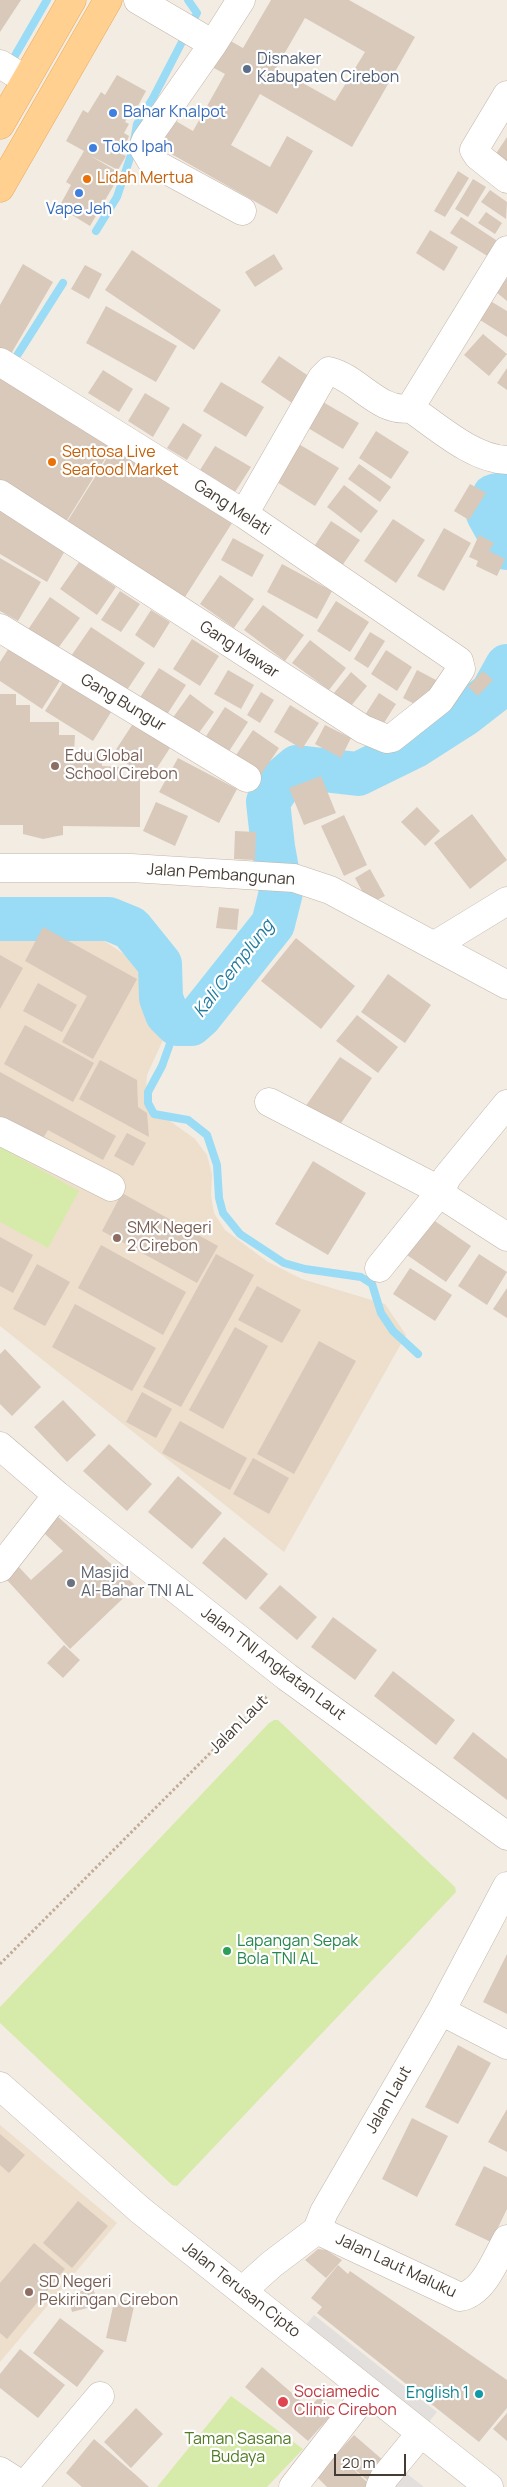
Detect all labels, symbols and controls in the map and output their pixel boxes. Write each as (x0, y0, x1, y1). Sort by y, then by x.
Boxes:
place label: Disnaker Kabupaten Cirebon (257, 50, 399, 88)
marker: Disnaker Kabupaten Cirebon (241, 63, 253, 75)
place label: Bahar Knalpot (123, 103, 226, 123)
marker: Bahar Knalpot (107, 107, 119, 119)
place label: Toko Ipah (103, 138, 173, 158)
marker: Toko Ipah (87, 142, 99, 154)
place label: Lidah Mertua (97, 169, 193, 189)
marker: Lidah Mertua (81, 173, 93, 185)
marker: Vape Jeh (73, 187, 85, 199)
place label: Vape Jeh (46, 200, 112, 220)
place label: Sentosa Live Seafood Market (62, 443, 179, 481)
marker: Sentosa Live Seafood Market (46, 456, 58, 468)
street label: Gang Melati (190, 476, 274, 540)
street label: Gang Mawar (196, 617, 282, 683)
street label: Gang Bungur (77, 670, 169, 736)
place label: Edu Global School Cirebon (65, 747, 178, 785)
marker: Edu Global School Cirebon (49, 760, 61, 772)
street label: Jalan Pembangunan (146, 860, 296, 890)
water label: Kali Cemplung (189, 916, 279, 1022)
place label: SMK Negeri 2 Cirebon (127, 1219, 212, 1257)
marker: SMK Negeri 2 Cirebon (111, 1232, 123, 1244)
place label: Masjid Al-Bahar TNI AL (81, 1564, 193, 1602)
marker: Masjid Al-Bahar TNI AL (65, 1577, 77, 1589)
street label: Jalan TNI Angkatan Laut (197, 1603, 349, 1725)
street label: Jalan Laut (206, 1692, 272, 1758)
place label: Lapangan Sepak Bola TNI AL (237, 1932, 358, 1970)
marker: Lapangan Sepak Bola TNI AL (221, 1945, 233, 1957)
street label: Jalan Laut (362, 2063, 416, 2137)
street label: Jalan Laut Maluku (333, 2230, 459, 2302)
street label: Jalan Terusan Cipto (178, 2238, 304, 2342)
place label: SD Negeri Pekiringan Cirebon (39, 2273, 178, 2311)
marker: SD Negeri Pekiringan Cirebon (23, 2286, 35, 2298)
place label: Sociamedic Clinic Cirebon (294, 2383, 397, 2421)
place label: English 1 (406, 2384, 469, 2404)
marker: English 1 (473, 2388, 485, 2400)
marker: Sociamedic Clinic Cirebon (276, 2395, 290, 2409)
park label: Taman Sasana Budaya (185, 2430, 291, 2468)
scale bar (337, 2444, 410, 2476)
text: 20 m (342, 2452, 375, 2473)

